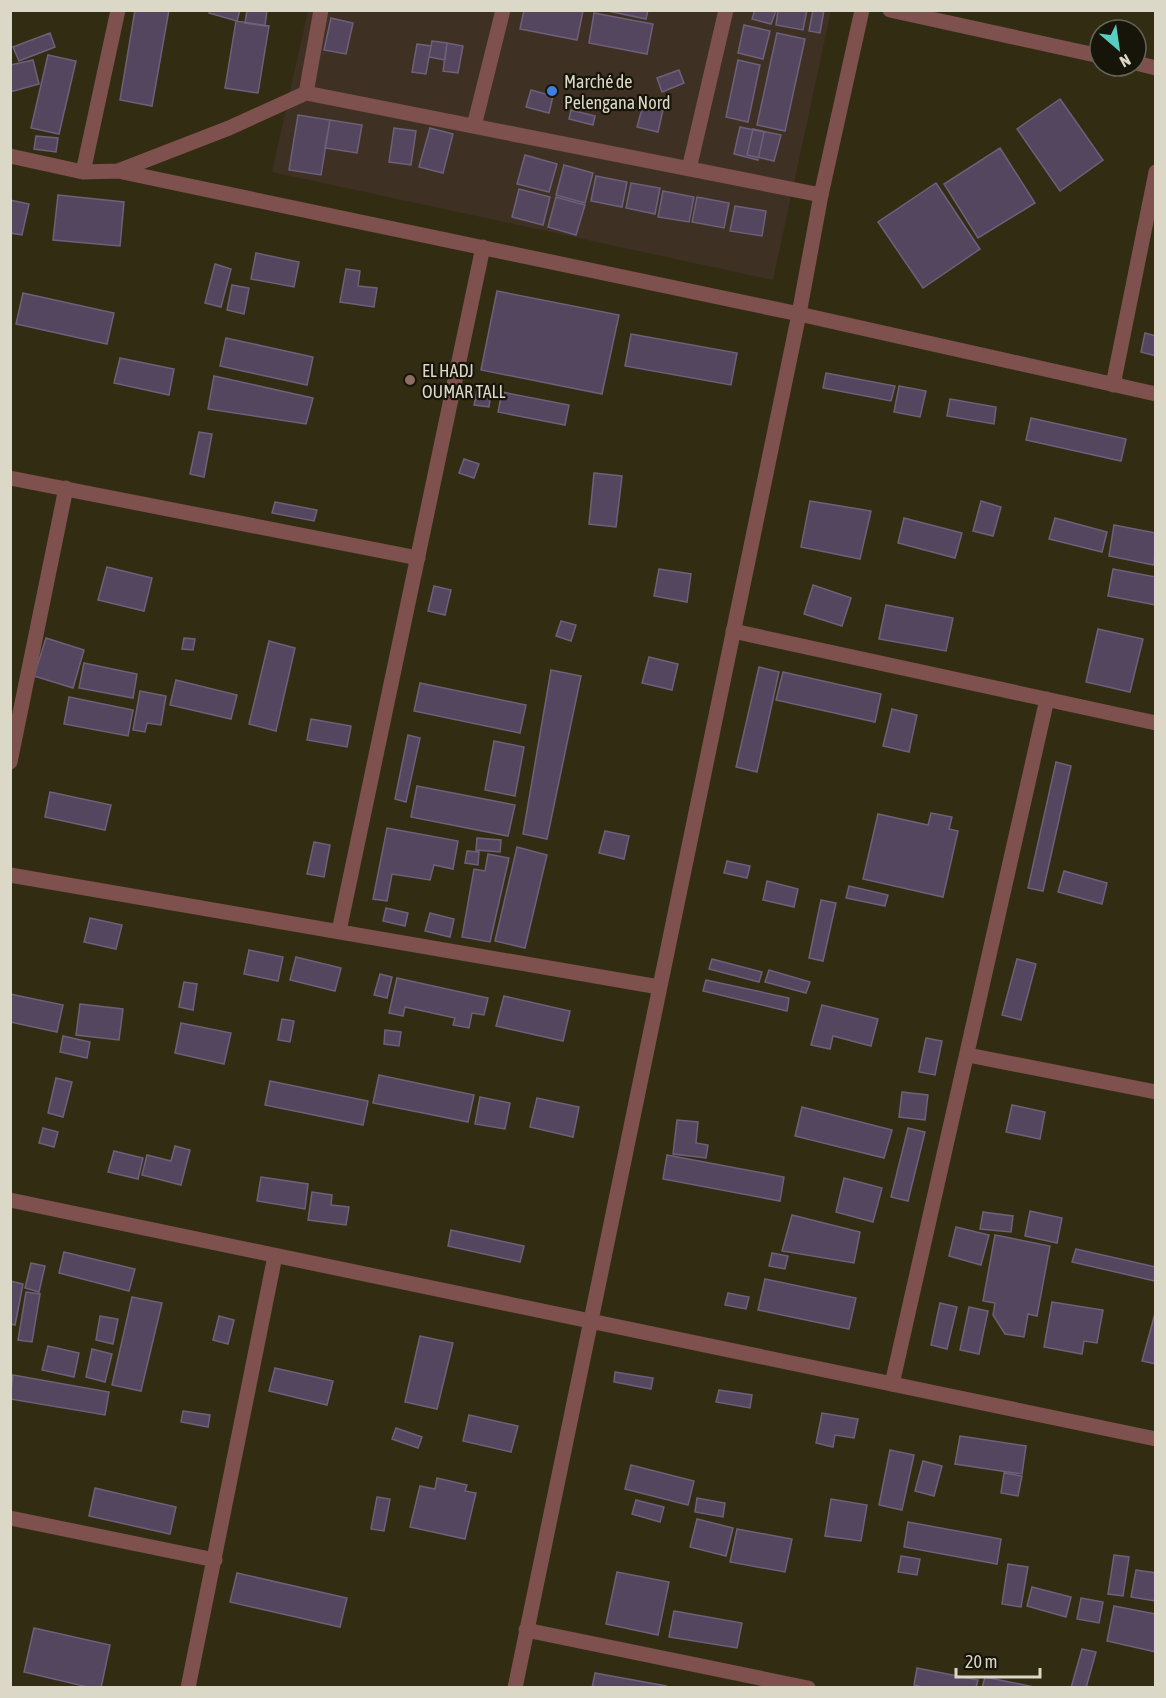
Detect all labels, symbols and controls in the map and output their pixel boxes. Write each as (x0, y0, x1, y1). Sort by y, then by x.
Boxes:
north arrow (1088, 18, 1148, 78)
text: N (1117, 51, 1134, 71)
place label: Marché de Pelengana Nord (564, 71, 671, 113)
marker: Marché de Pelengana Nord (545, 84, 559, 98)
place label: EL HADJ OUMAR TALL (422, 360, 505, 402)
marker: EL HADJ OUMAR TALL (403, 373, 417, 387)
scale bar (956, 1641, 1040, 1679)
text: 20 m (965, 1651, 997, 1672)

